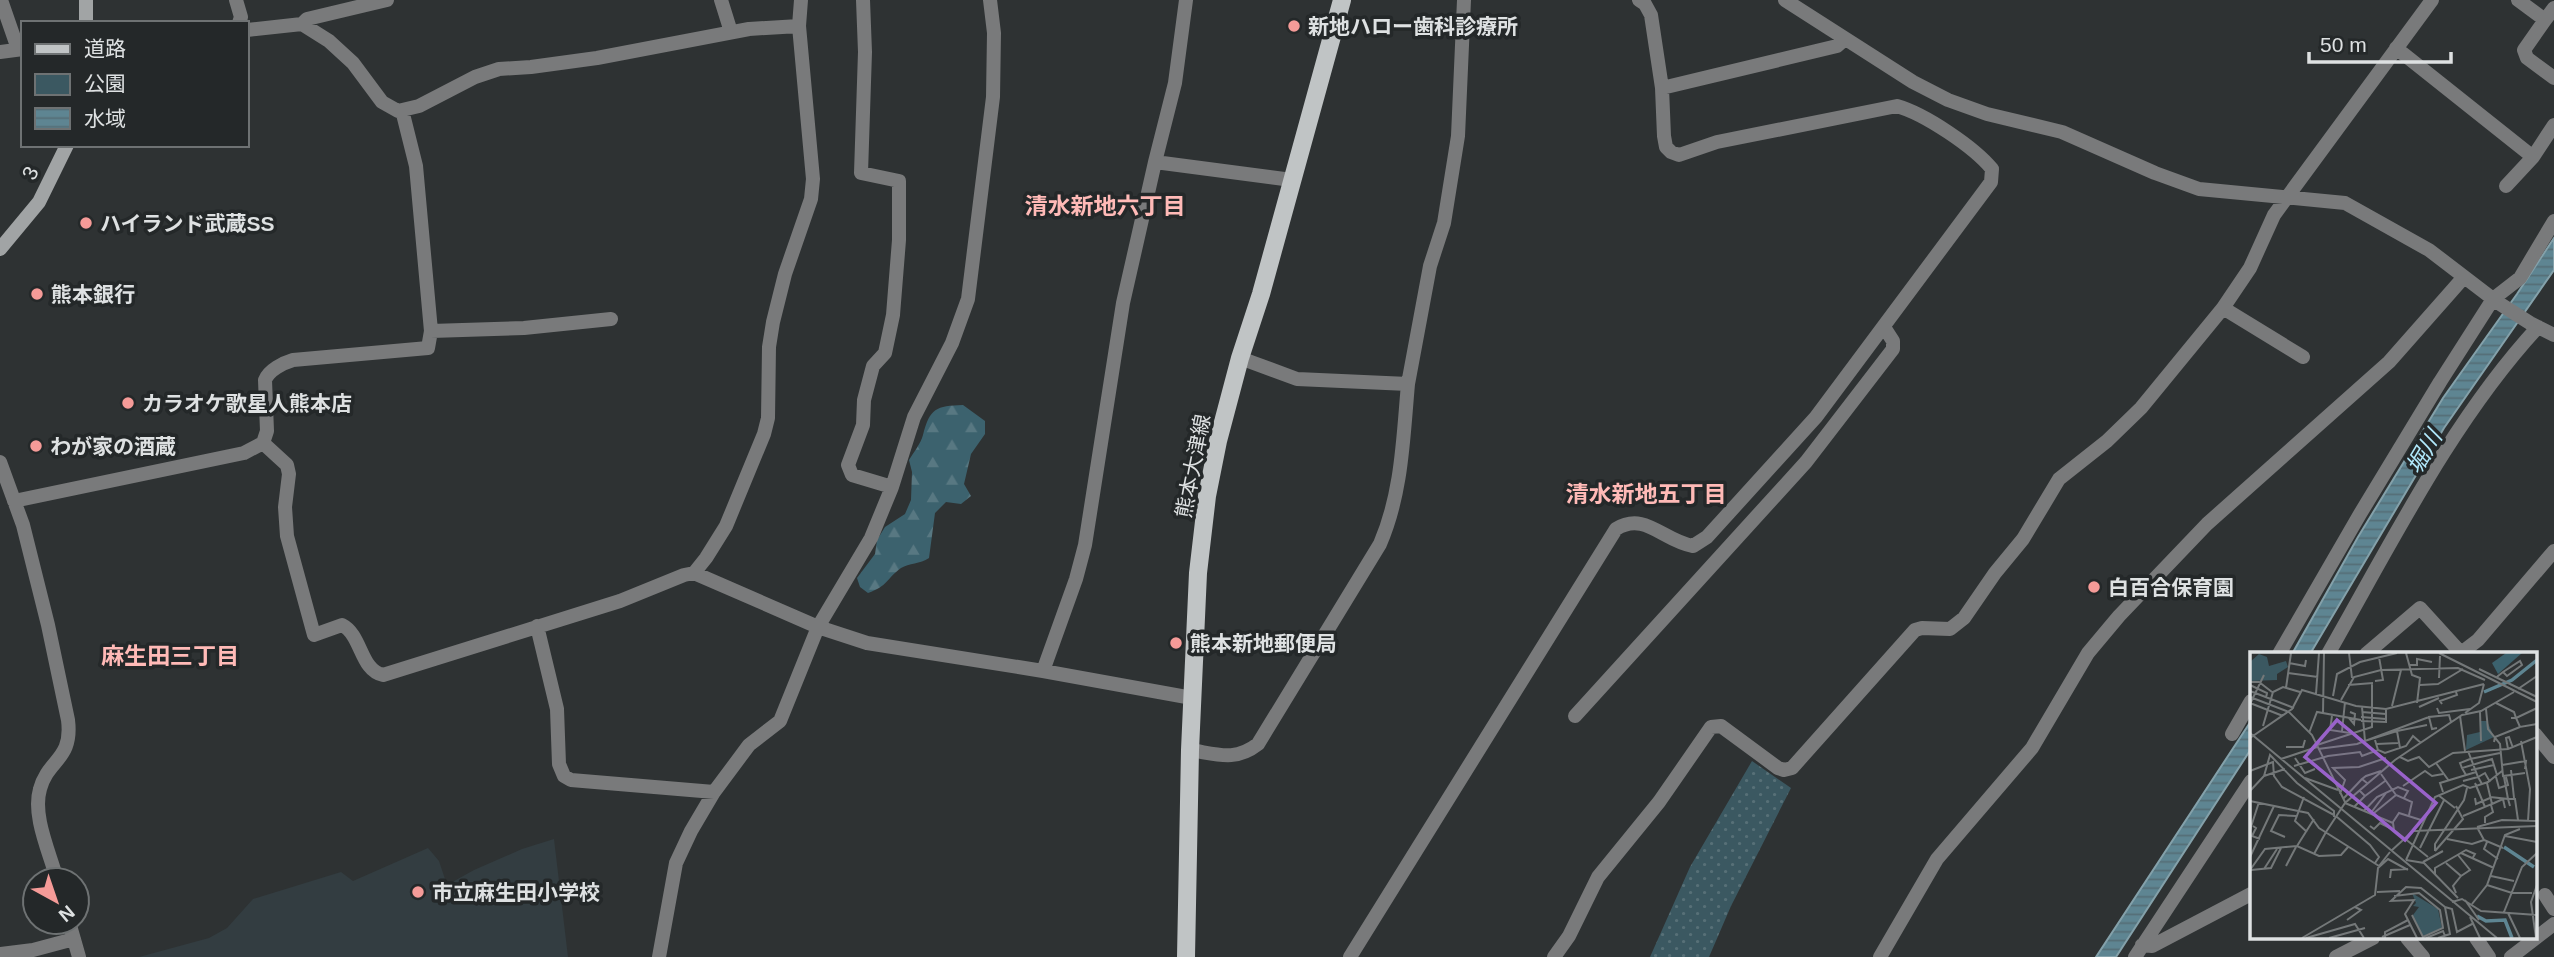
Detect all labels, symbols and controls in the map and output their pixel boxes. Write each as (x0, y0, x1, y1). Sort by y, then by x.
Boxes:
place label: 新地ハロー歯科診療所 (1308, 15, 1518, 38)
marker: 新地ハロー歯科診療所 (1286, 18, 1302, 34)
legend (21, 21, 248, 147)
scale bar (2309, 21, 2451, 65)
text: 50 m (2320, 33, 2367, 56)
text: 道路 (84, 37, 126, 60)
text: 公園 (84, 72, 126, 95)
text: 水域 (84, 107, 126, 130)
street label: 3 (17, 163, 43, 183)
district label: 清水新地六丁目 (1025, 193, 1186, 219)
place label: ハイランド武蔵SS (100, 212, 275, 235)
marker: ハイランド武蔵SS (78, 215, 94, 231)
place label: 熊本銀行 (51, 283, 135, 306)
marker: 熊本銀行 (29, 286, 45, 302)
place label: カラオケ歌星人熊本店 (142, 392, 352, 415)
marker: カラオケ歌星人熊本店 (120, 395, 136, 411)
street label: 熊本大津線 (1172, 412, 1214, 520)
water label: 堀川 (2401, 423, 2449, 478)
place label: わが家の酒蔵 (50, 435, 176, 458)
marker: わが家の酒蔵 (28, 438, 44, 454)
district label: 清水新地五丁目 (1566, 481, 1727, 507)
place label: 白百合保育園 (2108, 576, 2234, 599)
marker: 白百合保育園 (2086, 579, 2102, 595)
place label: 熊本新地郵便局 (1190, 632, 1337, 655)
marker: 熊本新地郵便局 (1168, 635, 1184, 651)
district label: 麻生田三丁目 (101, 643, 239, 669)
inset map (2250, 652, 2536, 940)
north arrow (21, 866, 91, 936)
place label: 市立麻生田小学校 (432, 881, 600, 904)
marker: 市立麻生田小学校 (410, 884, 426, 900)
text: N (55, 901, 79, 926)

